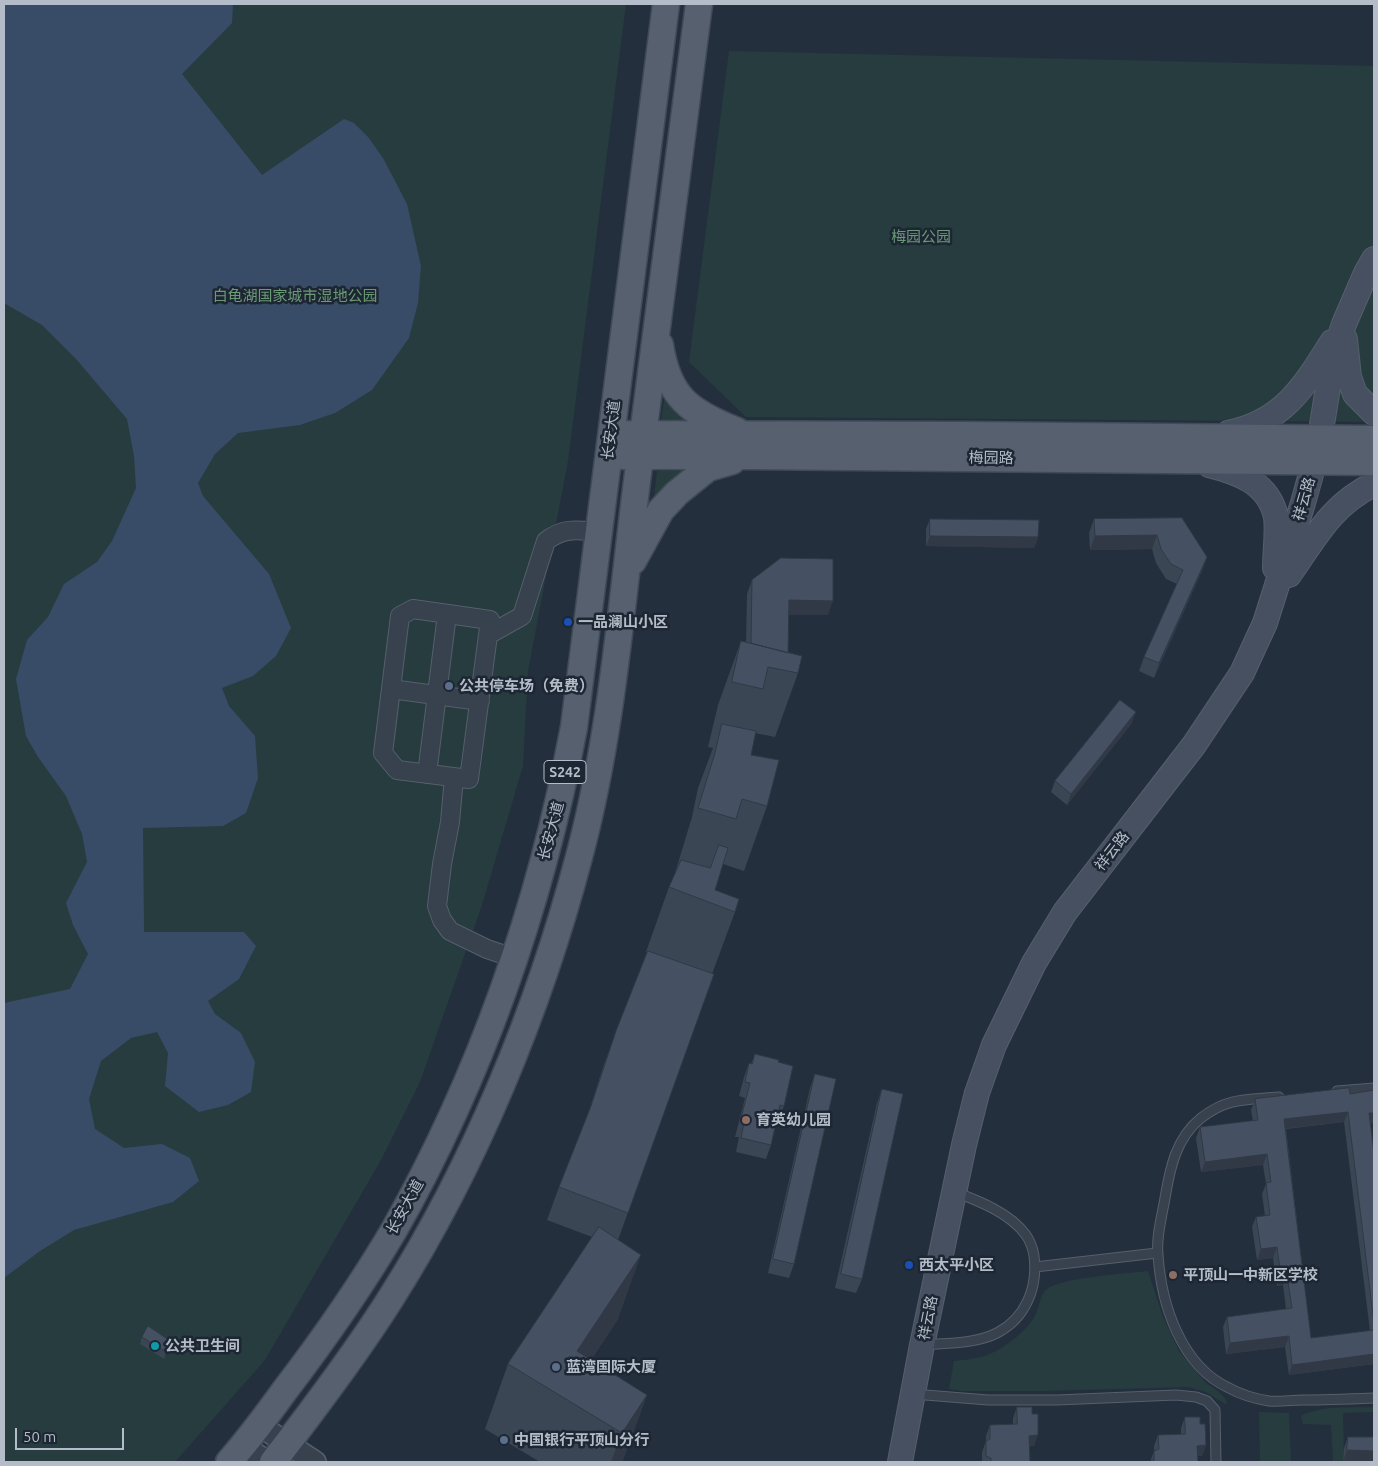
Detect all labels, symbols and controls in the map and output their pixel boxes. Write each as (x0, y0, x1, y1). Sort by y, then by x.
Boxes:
park label: 梅园公园 (891, 228, 951, 246)
park label: 白龟湖国家城市湿地公园 (213, 287, 377, 305)
street label: 长安大道 (598, 399, 624, 461)
street label: 梅园路 (968, 449, 1014, 467)
street label: 祥云路 (1289, 475, 1319, 523)
place label: 一品澜山小区 (578, 613, 668, 631)
marker: 一品澜山小区 (562, 616, 574, 628)
place label: 公共停车场（免费） (459, 677, 594, 695)
marker: 公共停车场（免费） (443, 680, 455, 692)
road number: S242 (544, 760, 586, 784)
street label: 长安大道 (535, 800, 567, 862)
street label: 祥云路 (1091, 828, 1133, 874)
place label: 育英幼儿园 (756, 1111, 831, 1129)
marker: 育英幼儿园 (740, 1114, 752, 1126)
street label: 长安大道 (383, 1176, 427, 1238)
place label: 西太平小区 (919, 1256, 994, 1274)
marker: 西太平小区 (903, 1259, 915, 1271)
place label: 平顶山一中新区学校 (1183, 1266, 1318, 1284)
marker: 平顶山一中新区学校 (1167, 1269, 1179, 1281)
street label: 祥云路 (915, 1294, 941, 1342)
place label: 公共卫生间 (165, 1337, 240, 1355)
marker: 公共卫生间 (149, 1340, 161, 1352)
place label: 蓝湾国际大厦 (566, 1358, 656, 1376)
marker: 蓝湾国际大厦 (550, 1361, 562, 1373)
scale bar (18, 1418, 126, 1450)
text: 50 m (23, 1428, 56, 1445)
place label: 中国银行平顶山分行 (514, 1431, 649, 1449)
marker: 中国银行平顶山分行 (498, 1434, 510, 1446)

